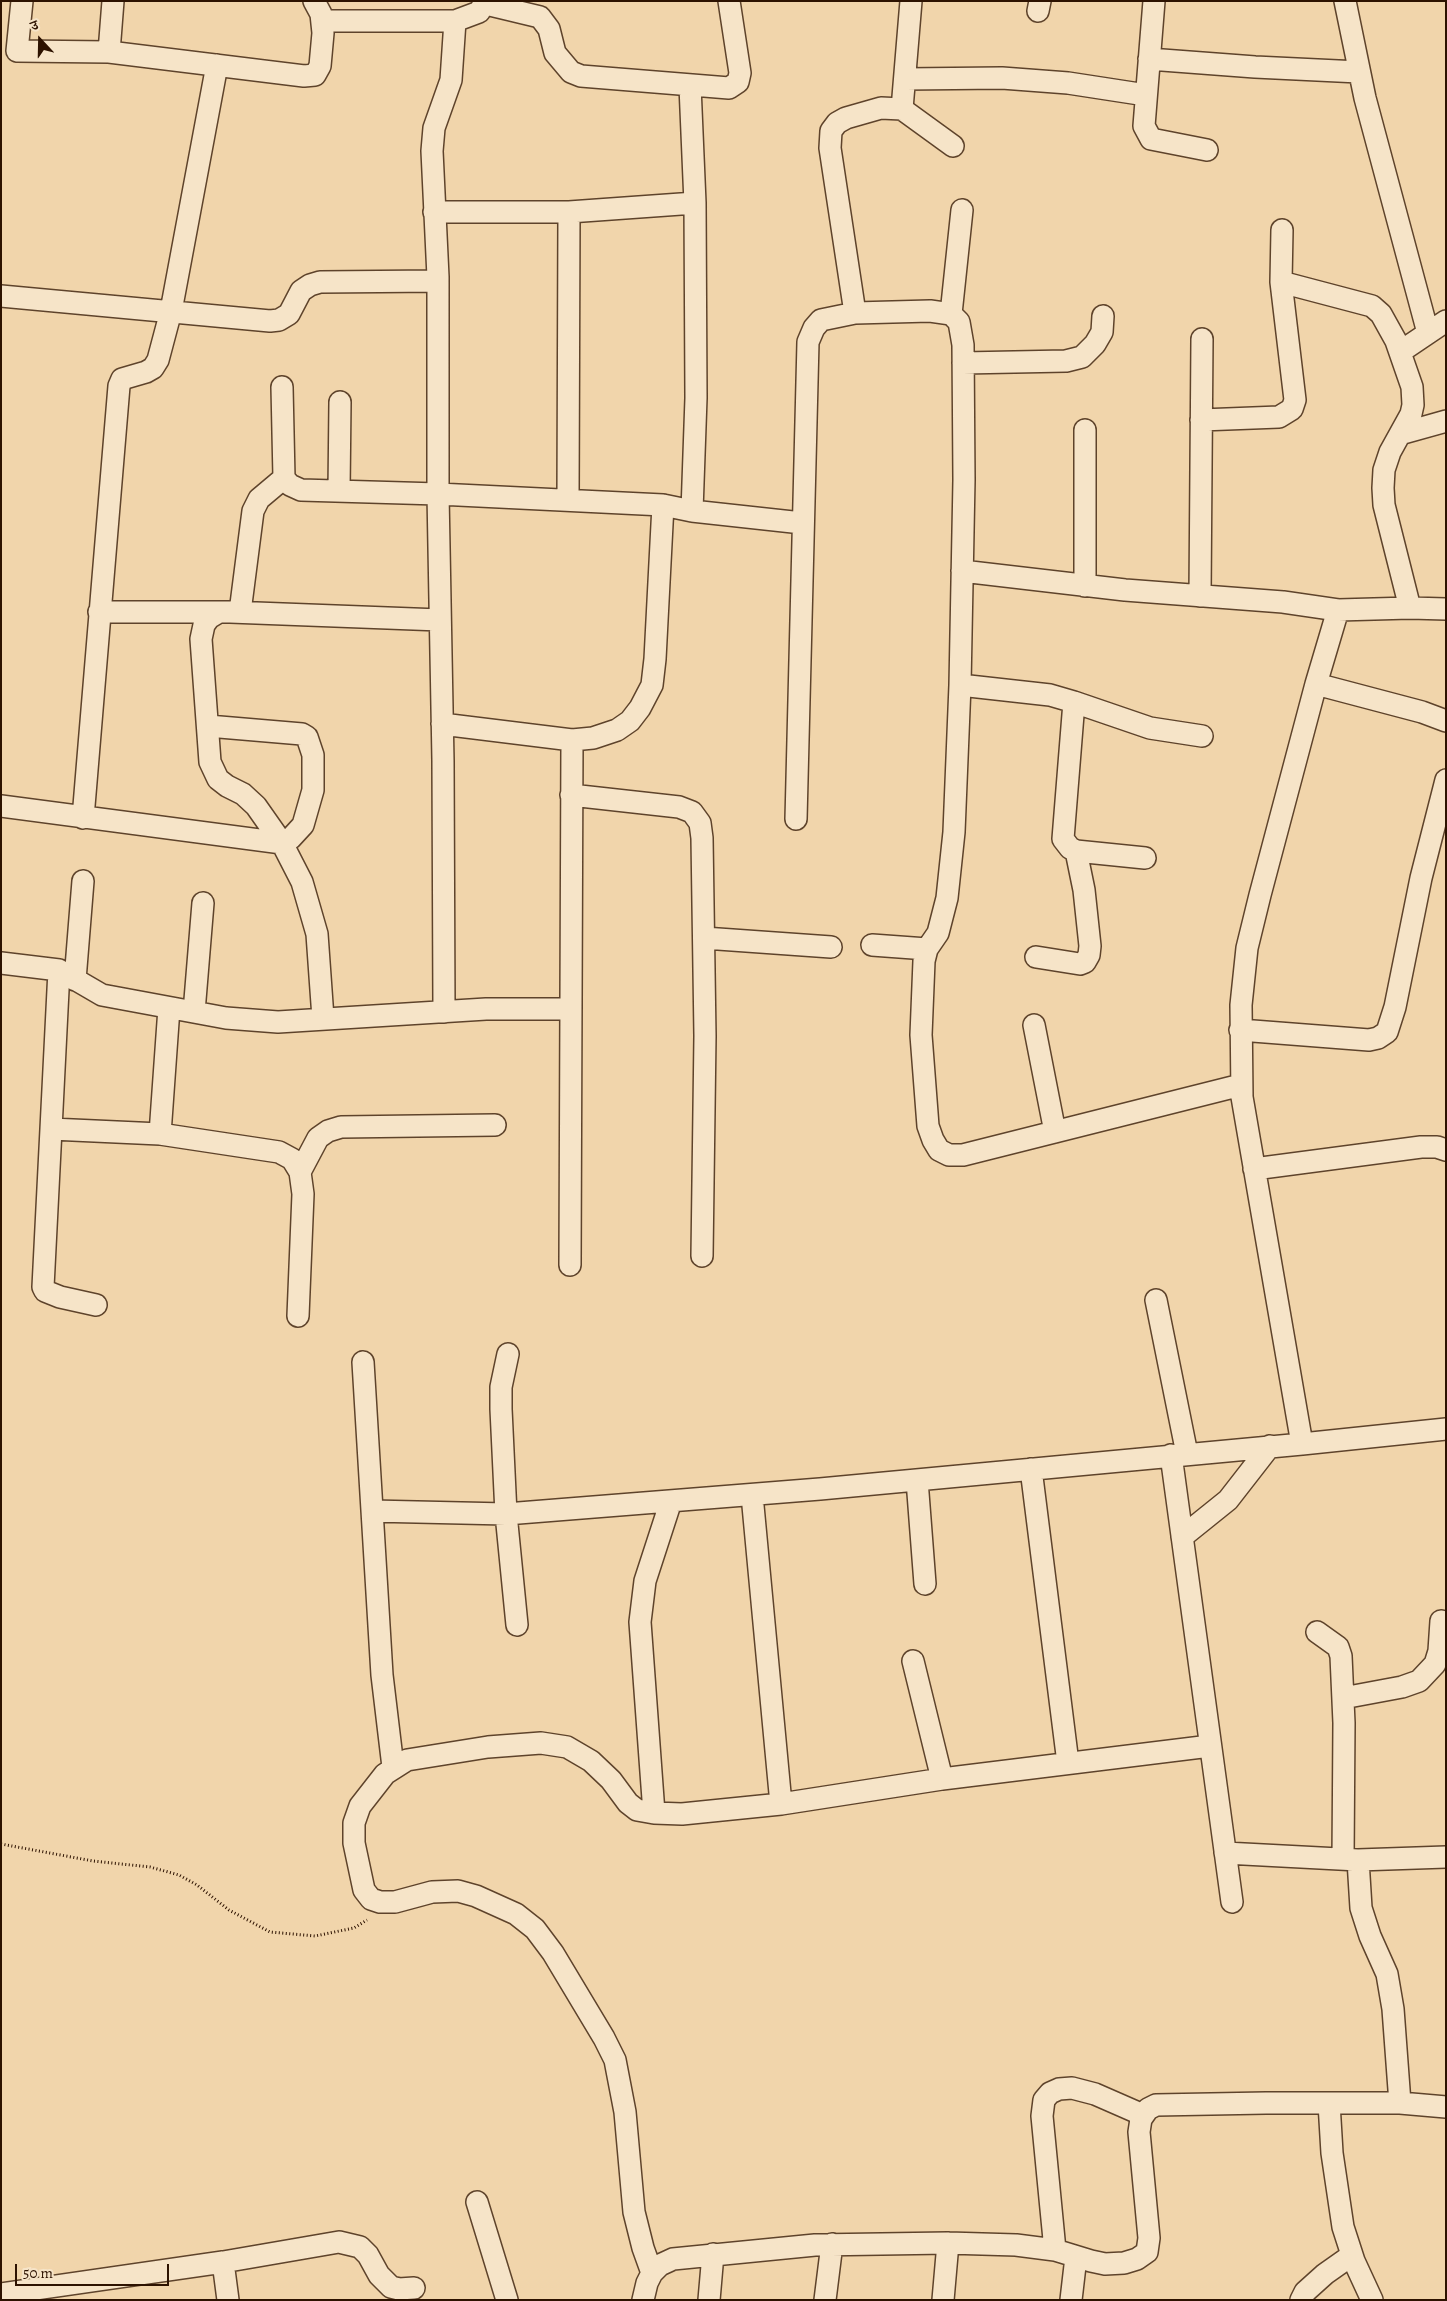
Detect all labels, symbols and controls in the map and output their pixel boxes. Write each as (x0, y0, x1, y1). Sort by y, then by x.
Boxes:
north arrow (15, 15, 65, 65)
text: उ (28, 15, 41, 36)
scale bar (18, 2254, 171, 2286)
text: 50 m (23, 2263, 53, 2283)

